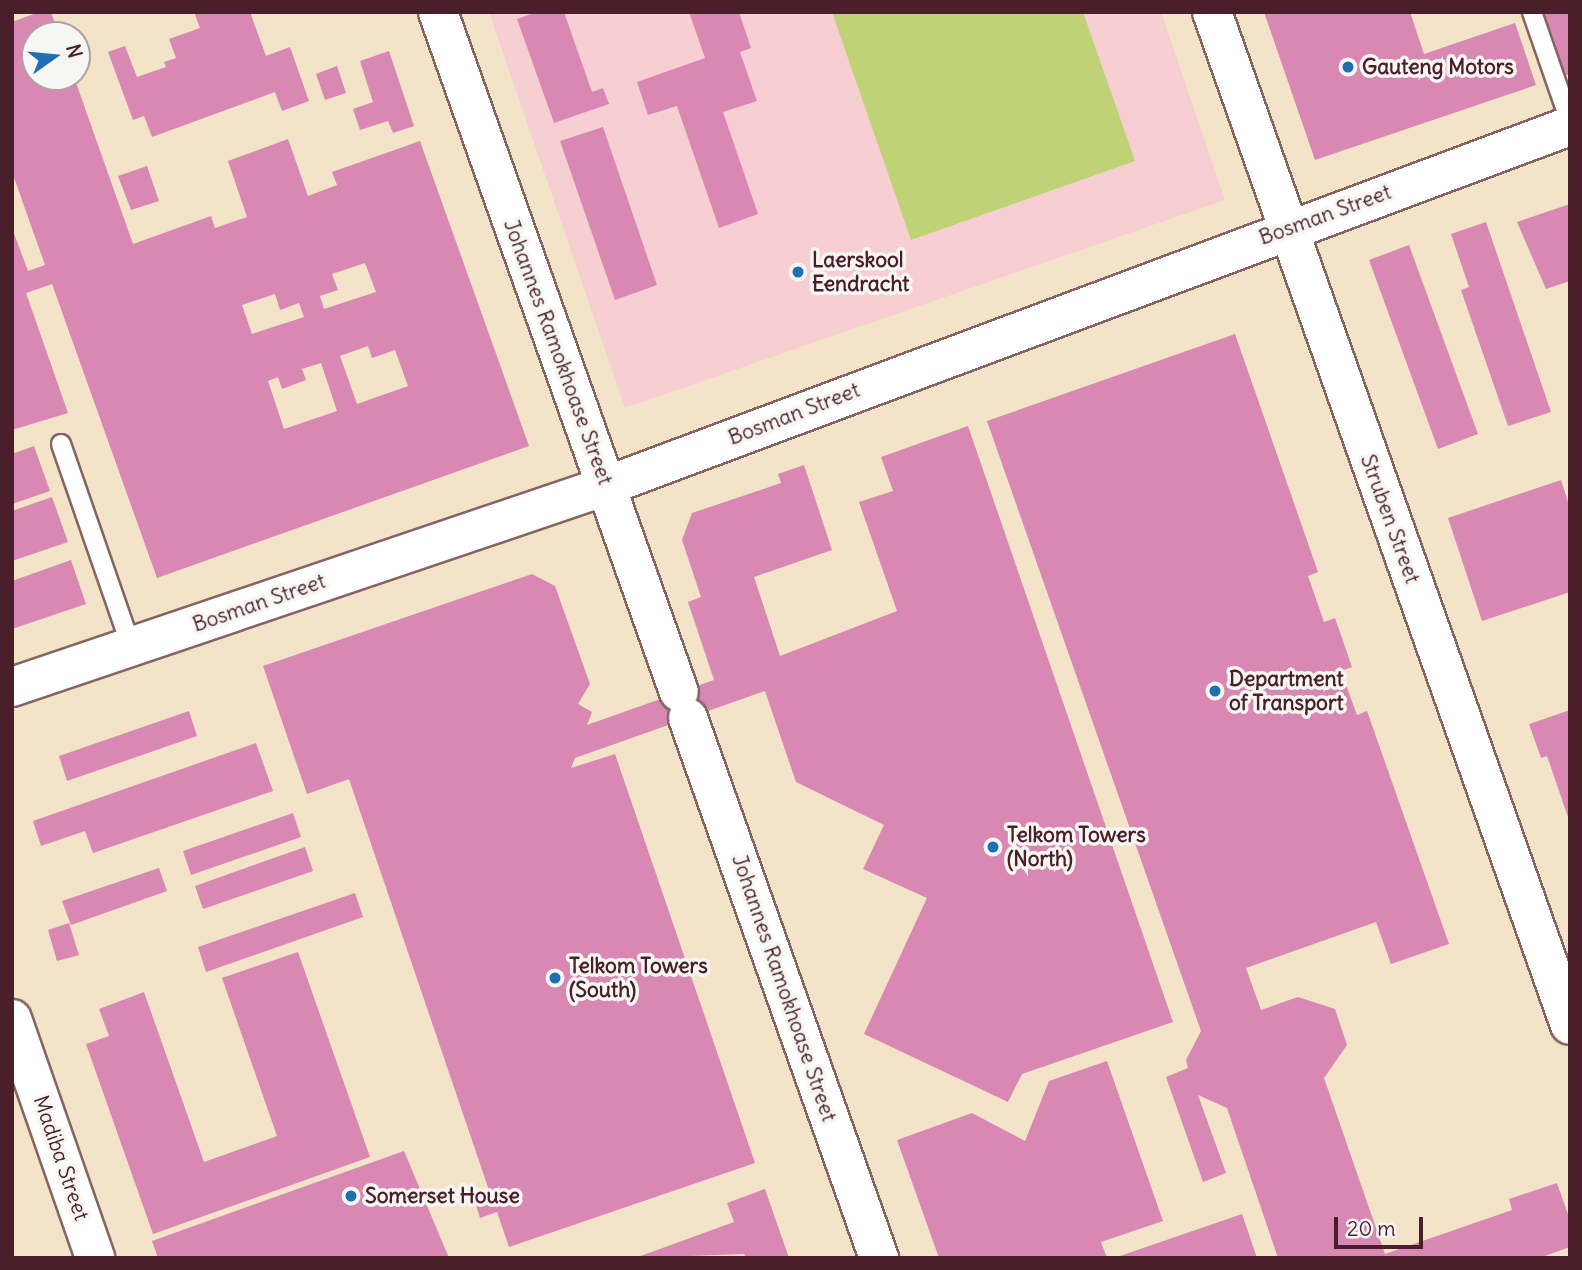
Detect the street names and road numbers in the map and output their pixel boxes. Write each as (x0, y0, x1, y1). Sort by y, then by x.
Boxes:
street label: Bosman Street (1256, 179, 1394, 251)
street label: Johannes Ramokhoase Street (498, 216, 618, 488)
street label: Bosman Street (725, 377, 863, 451)
street label: Struben Street (1355, 451, 1425, 587)
street label: Bosman Street (189, 569, 329, 637)
street label: Johannes Ramokhoase Street (726, 851, 842, 1125)
street label: Madiba Street (28, 1092, 94, 1224)

